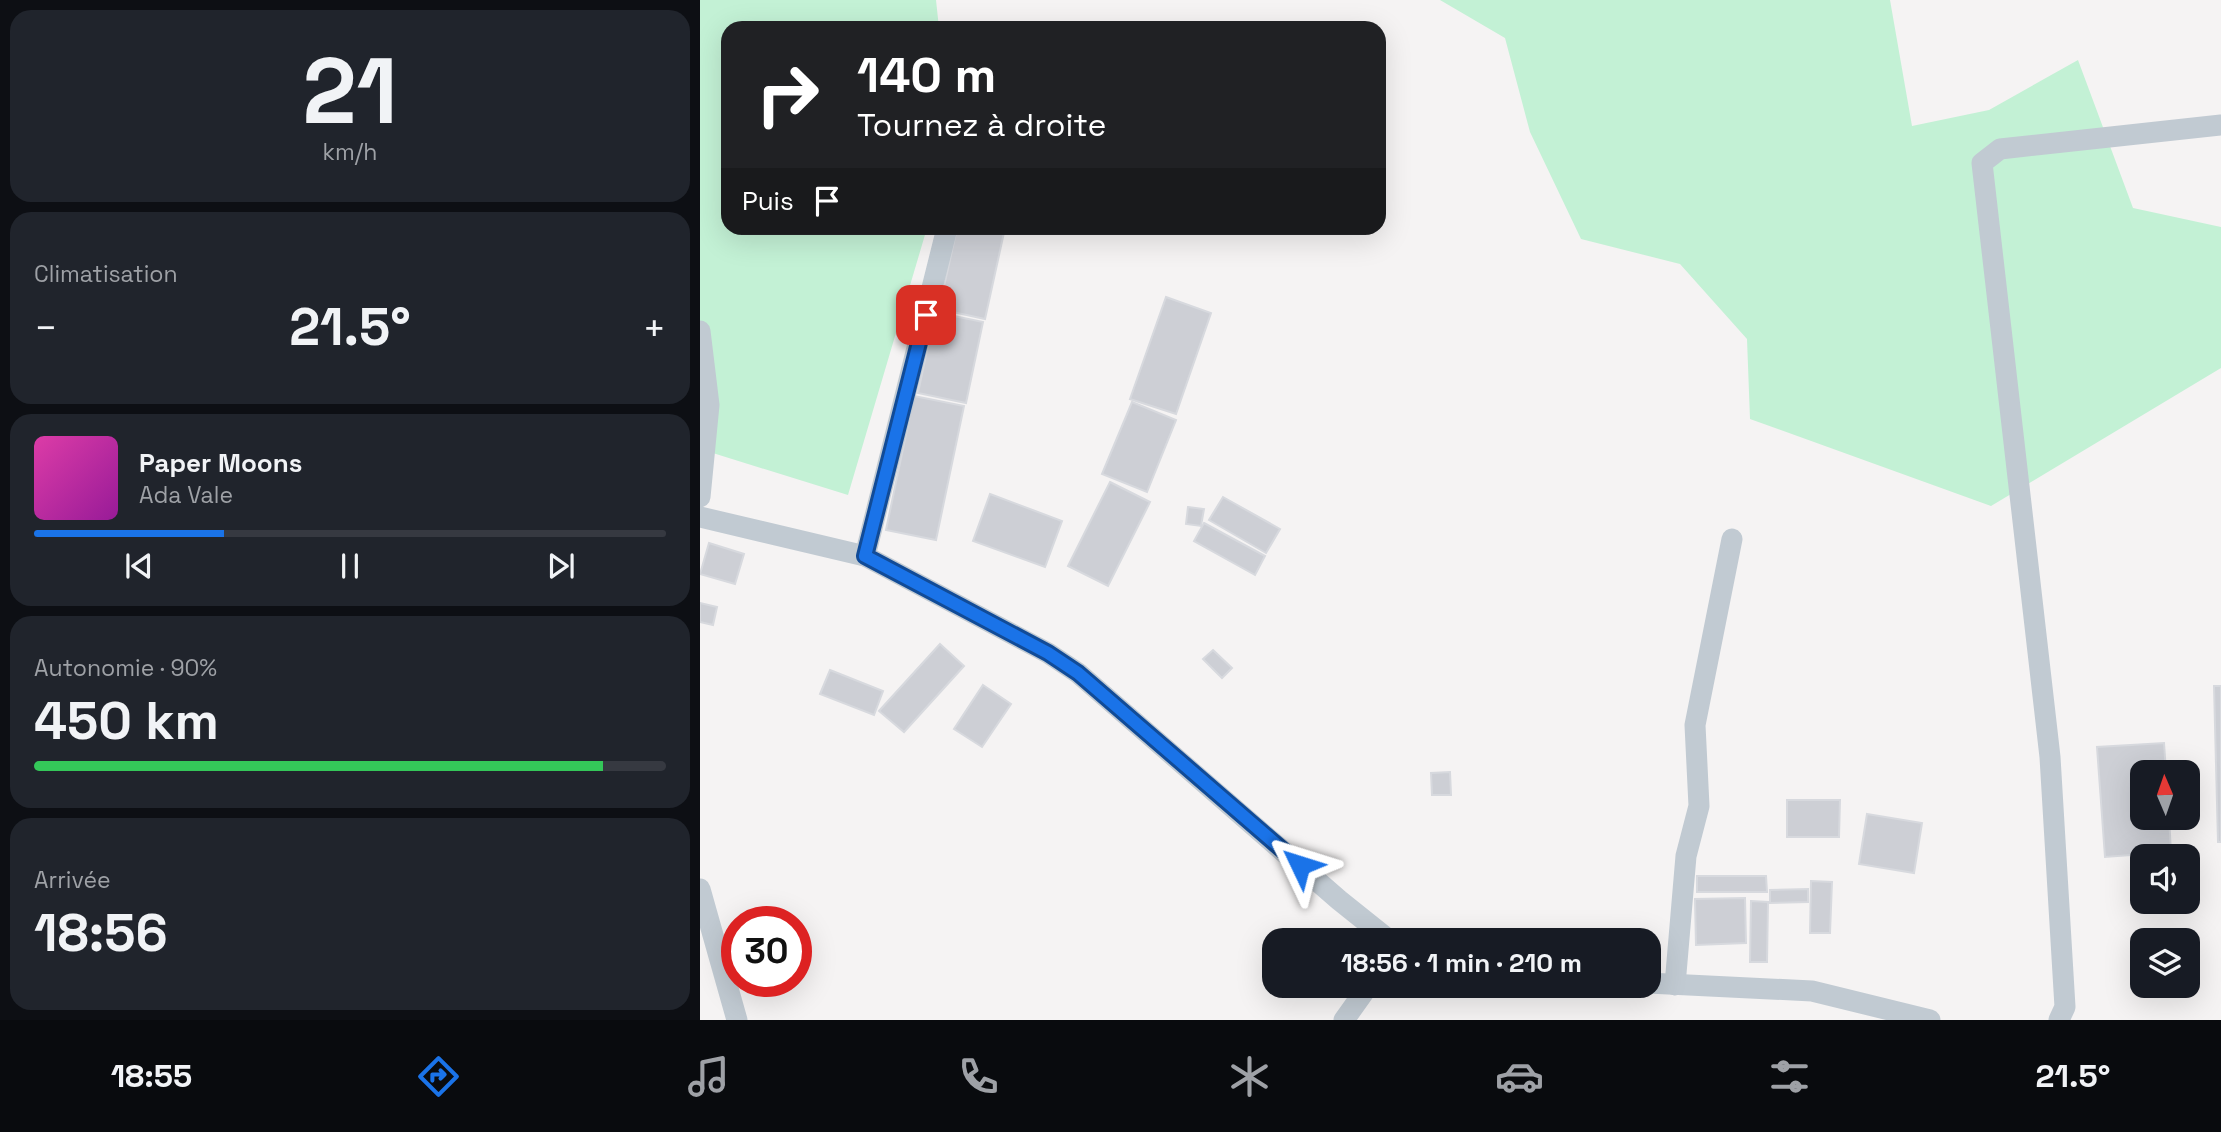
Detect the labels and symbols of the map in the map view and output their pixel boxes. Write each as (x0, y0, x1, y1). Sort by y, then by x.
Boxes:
pin (896, 285, 956, 345)
north arrow (2130, 760, 2200, 830)
position arrow (1263, 828, 1337, 902)
speed limit sign: 30 (721, 906, 812, 997)

